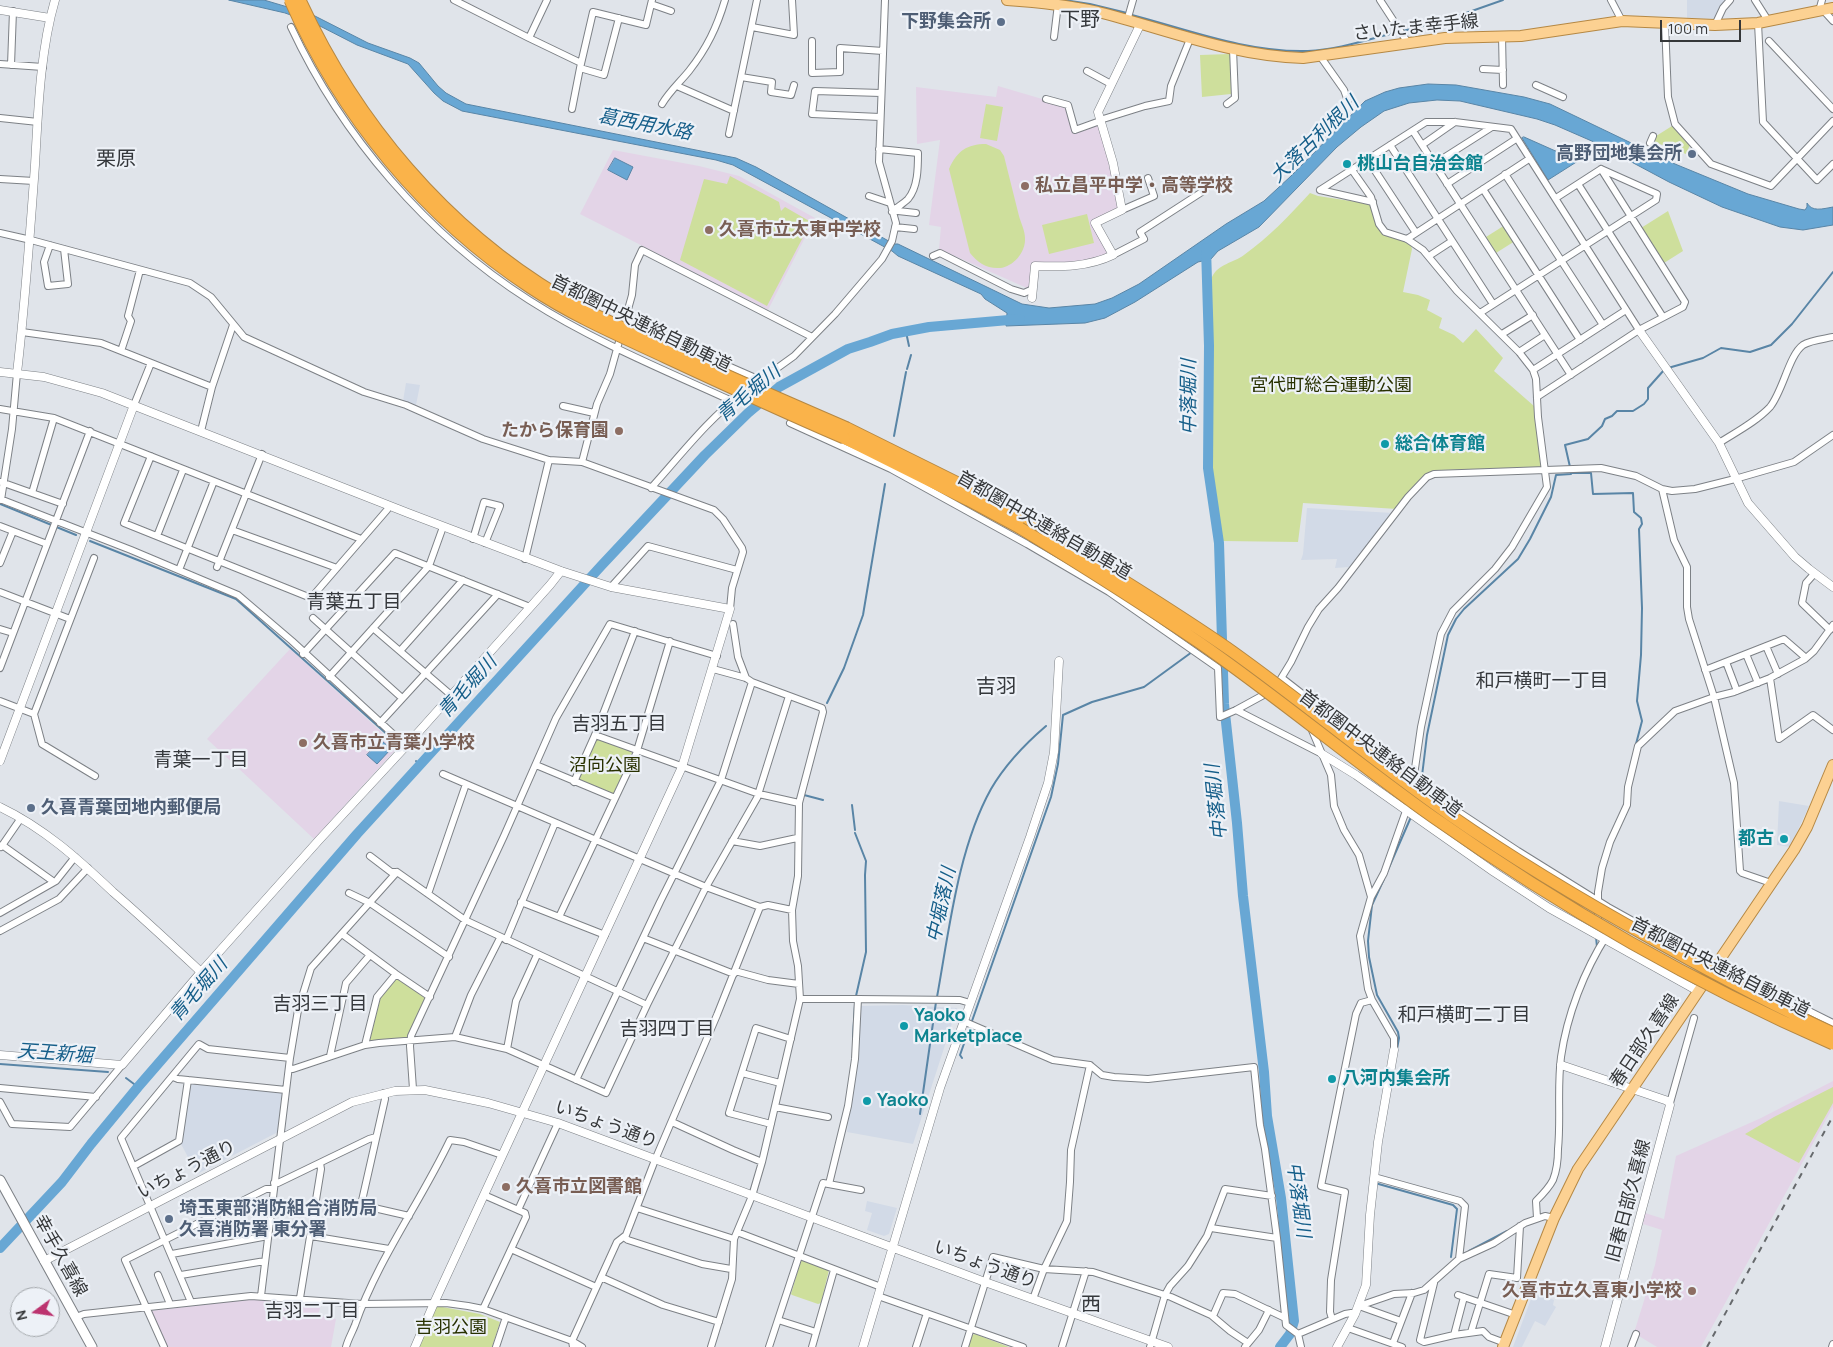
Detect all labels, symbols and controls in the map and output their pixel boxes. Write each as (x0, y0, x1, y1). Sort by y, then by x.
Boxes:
district label: 下野 (1060, 8, 1100, 32)
scale bar (1663, 10, 1744, 42)
place label: 下野集会所 (901, 11, 991, 33)
street label: さいたま幸手線 (1352, 11, 1480, 45)
marker: 下野集会所 (995, 16, 1007, 28)
text: 100 m (1668, 18, 1708, 39)
water label: 大落古利根川 (1266, 92, 1364, 188)
water label: 葛西用水路 (596, 105, 694, 145)
place label: 高野団地集会所 (1556, 143, 1682, 165)
district label: 栗原 (96, 147, 136, 171)
marker: 高野団地集会所 (1686, 148, 1698, 160)
place label: 桃山台自治会館 (1357, 153, 1483, 175)
marker: 桃山台自治会館 (1341, 158, 1353, 170)
place label: 私立昌平中学・高等学校 (1035, 175, 1233, 197)
marker: 私立昌平中学・高等学校 (1019, 180, 1031, 192)
place label: 久喜市立太東中学校 (719, 219, 881, 241)
marker: 久喜市立太東中学校 (703, 224, 715, 236)
street label: 首都圏中央連絡自動車道 (547, 271, 735, 377)
water label: 中落堀川 (1179, 359, 1201, 435)
water label: 青毛堀川 (713, 361, 785, 427)
park label: 宮代町総合運動公園 (1250, 375, 1412, 397)
place label: たから保育園 (501, 420, 609, 442)
marker: たから保育園 (613, 425, 625, 437)
place label: 総合体育館 (1395, 433, 1485, 455)
marker: 総合体育館 (1379, 438, 1391, 450)
street label: 首都圏中央連絡自動車道 (953, 467, 1135, 585)
district label: 青葉五丁目 (307, 592, 401, 614)
water label: 青毛堀川 (434, 651, 502, 723)
district label: 和戸横町一丁目 (1476, 671, 1608, 693)
district label: 吉羽 (976, 675, 1016, 699)
street label: 首都圏中央連絡自動車道 (1294, 686, 1466, 822)
district label: 吉羽五丁目 (572, 714, 666, 736)
place label: 久喜市立青葉小学校 (313, 732, 475, 754)
marker: 久喜市立青葉小学校 (297, 737, 309, 749)
district label: 青葉一丁目 (154, 750, 248, 772)
park label: 沼向公園 (569, 755, 641, 777)
water label: 中落堀川 (1202, 763, 1232, 841)
place label: 久喜青葉団地内郵便局 (41, 797, 221, 819)
marker: 久喜青葉団地内郵便局 (25, 802, 37, 814)
place label: 都古 (1738, 828, 1774, 850)
marker: 都古 (1778, 833, 1790, 845)
water label: 中堀落川 (923, 865, 961, 945)
street label: 首都圏中央連絡自動車道 (1627, 913, 1813, 1023)
water label: 青毛堀川 (165, 954, 233, 1026)
street label: 春日部久喜線 (1606, 990, 1684, 1092)
district label: 吉羽三丁目 (273, 994, 367, 1016)
place label: Yaoko Marketplace (914, 1005, 1023, 1048)
district label: 和戸横町二丁目 (1398, 1005, 1530, 1027)
district label: 吉羽四丁目 (620, 1019, 714, 1041)
marker: Yaoko Marketplace (898, 1020, 910, 1032)
water label: 天王新堀 (16, 1040, 94, 1068)
place label: 八河内集会所 (1342, 1068, 1450, 1090)
marker: 八河内集会所 (1326, 1073, 1338, 1085)
place label: Yaoko (877, 1090, 929, 1112)
marker: Yaoko (861, 1095, 873, 1107)
street label: いちょう通り (552, 1096, 660, 1154)
street label: いちょう通り (134, 1136, 240, 1204)
street label: 旧春日部久喜線 (1602, 1137, 1656, 1265)
water label: 中落堀川 (1281, 1161, 1315, 1239)
place label: 久喜市立図書館 (516, 1176, 642, 1198)
marker: 久喜市立図書館 (500, 1181, 512, 1193)
place label: 埼玉東部消防組合消防局 久喜消防署 東分署 (179, 1198, 377, 1240)
street label: 幸手久喜線 (29, 1211, 91, 1301)
marker: 埼玉東部消防組合消防局 久喜消防署 東分署 (163, 1213, 175, 1225)
street label: いちょう通り (931, 1236, 1039, 1294)
place label: 久喜市立久喜東小学校 (1502, 1280, 1682, 1302)
marker: 久喜市立久喜東小学校 (1686, 1285, 1698, 1297)
north arrow (10, 1287, 60, 1337)
district label: 西 (1081, 1293, 1101, 1317)
district label: 吉羽二丁目 (265, 1301, 359, 1323)
text: N (10, 1308, 31, 1323)
park label: 吉羽公園 (415, 1317, 487, 1339)

